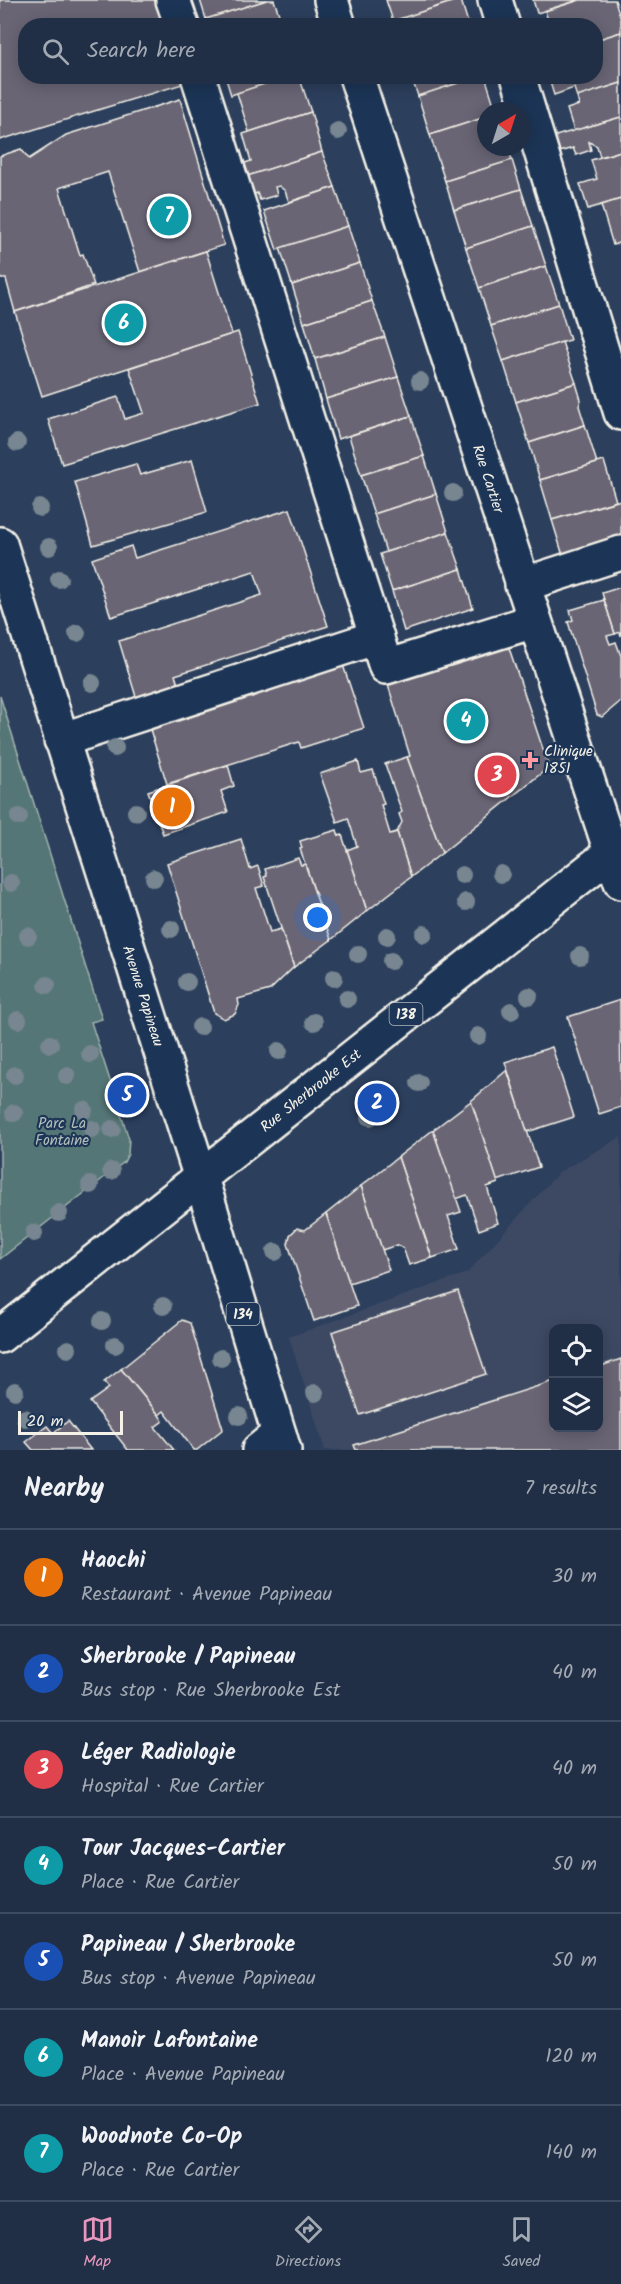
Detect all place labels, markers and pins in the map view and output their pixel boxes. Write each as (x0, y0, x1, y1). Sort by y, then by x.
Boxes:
pin: 7 (150, 194, 188, 238)
pin: 6 (104, 300, 144, 346)
pin: 4 (446, 698, 486, 744)
place label: Clinique 1851 (544, 740, 593, 781)
marker: Clinique 1851 (521, 751, 539, 769)
pin: 3 (478, 752, 516, 798)
pin: 1 (152, 784, 192, 830)
pin: 5 (108, 1072, 146, 1118)
pin: 2 (358, 1080, 397, 1126)

